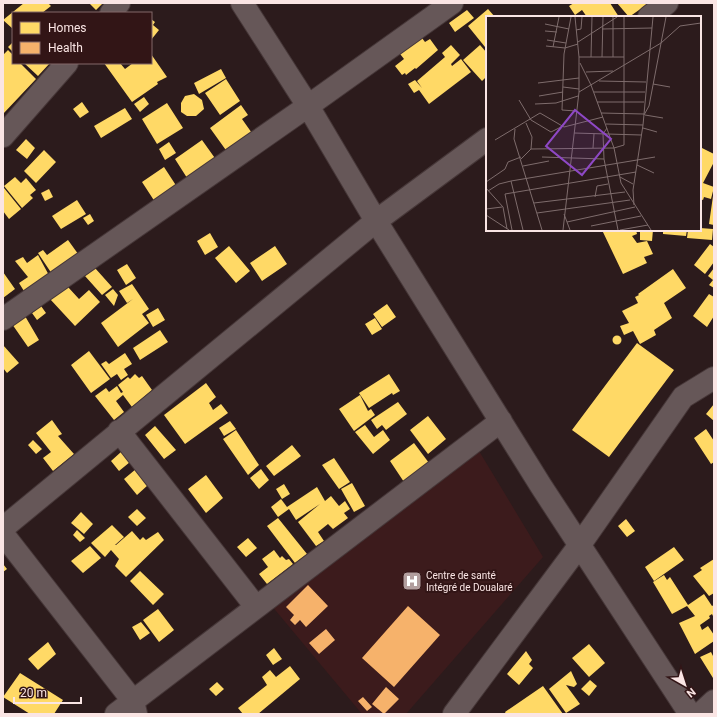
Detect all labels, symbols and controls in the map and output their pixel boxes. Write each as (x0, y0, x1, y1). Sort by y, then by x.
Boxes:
legend (12, 12, 152, 64)
inset map (486, 16, 701, 231)
text: Homes (48, 21, 86, 35)
text: Health (48, 41, 83, 55)
hospital icon: Centre de santé Intégré de Doualaré (401, 570, 423, 592)
place label: Centre de santé Intégré de Doualaré (426, 570, 513, 593)
north arrow (665, 665, 705, 705)
scale bar (14, 679, 81, 705)
text: N (684, 685, 698, 700)
text: 20 m (20, 686, 47, 700)

